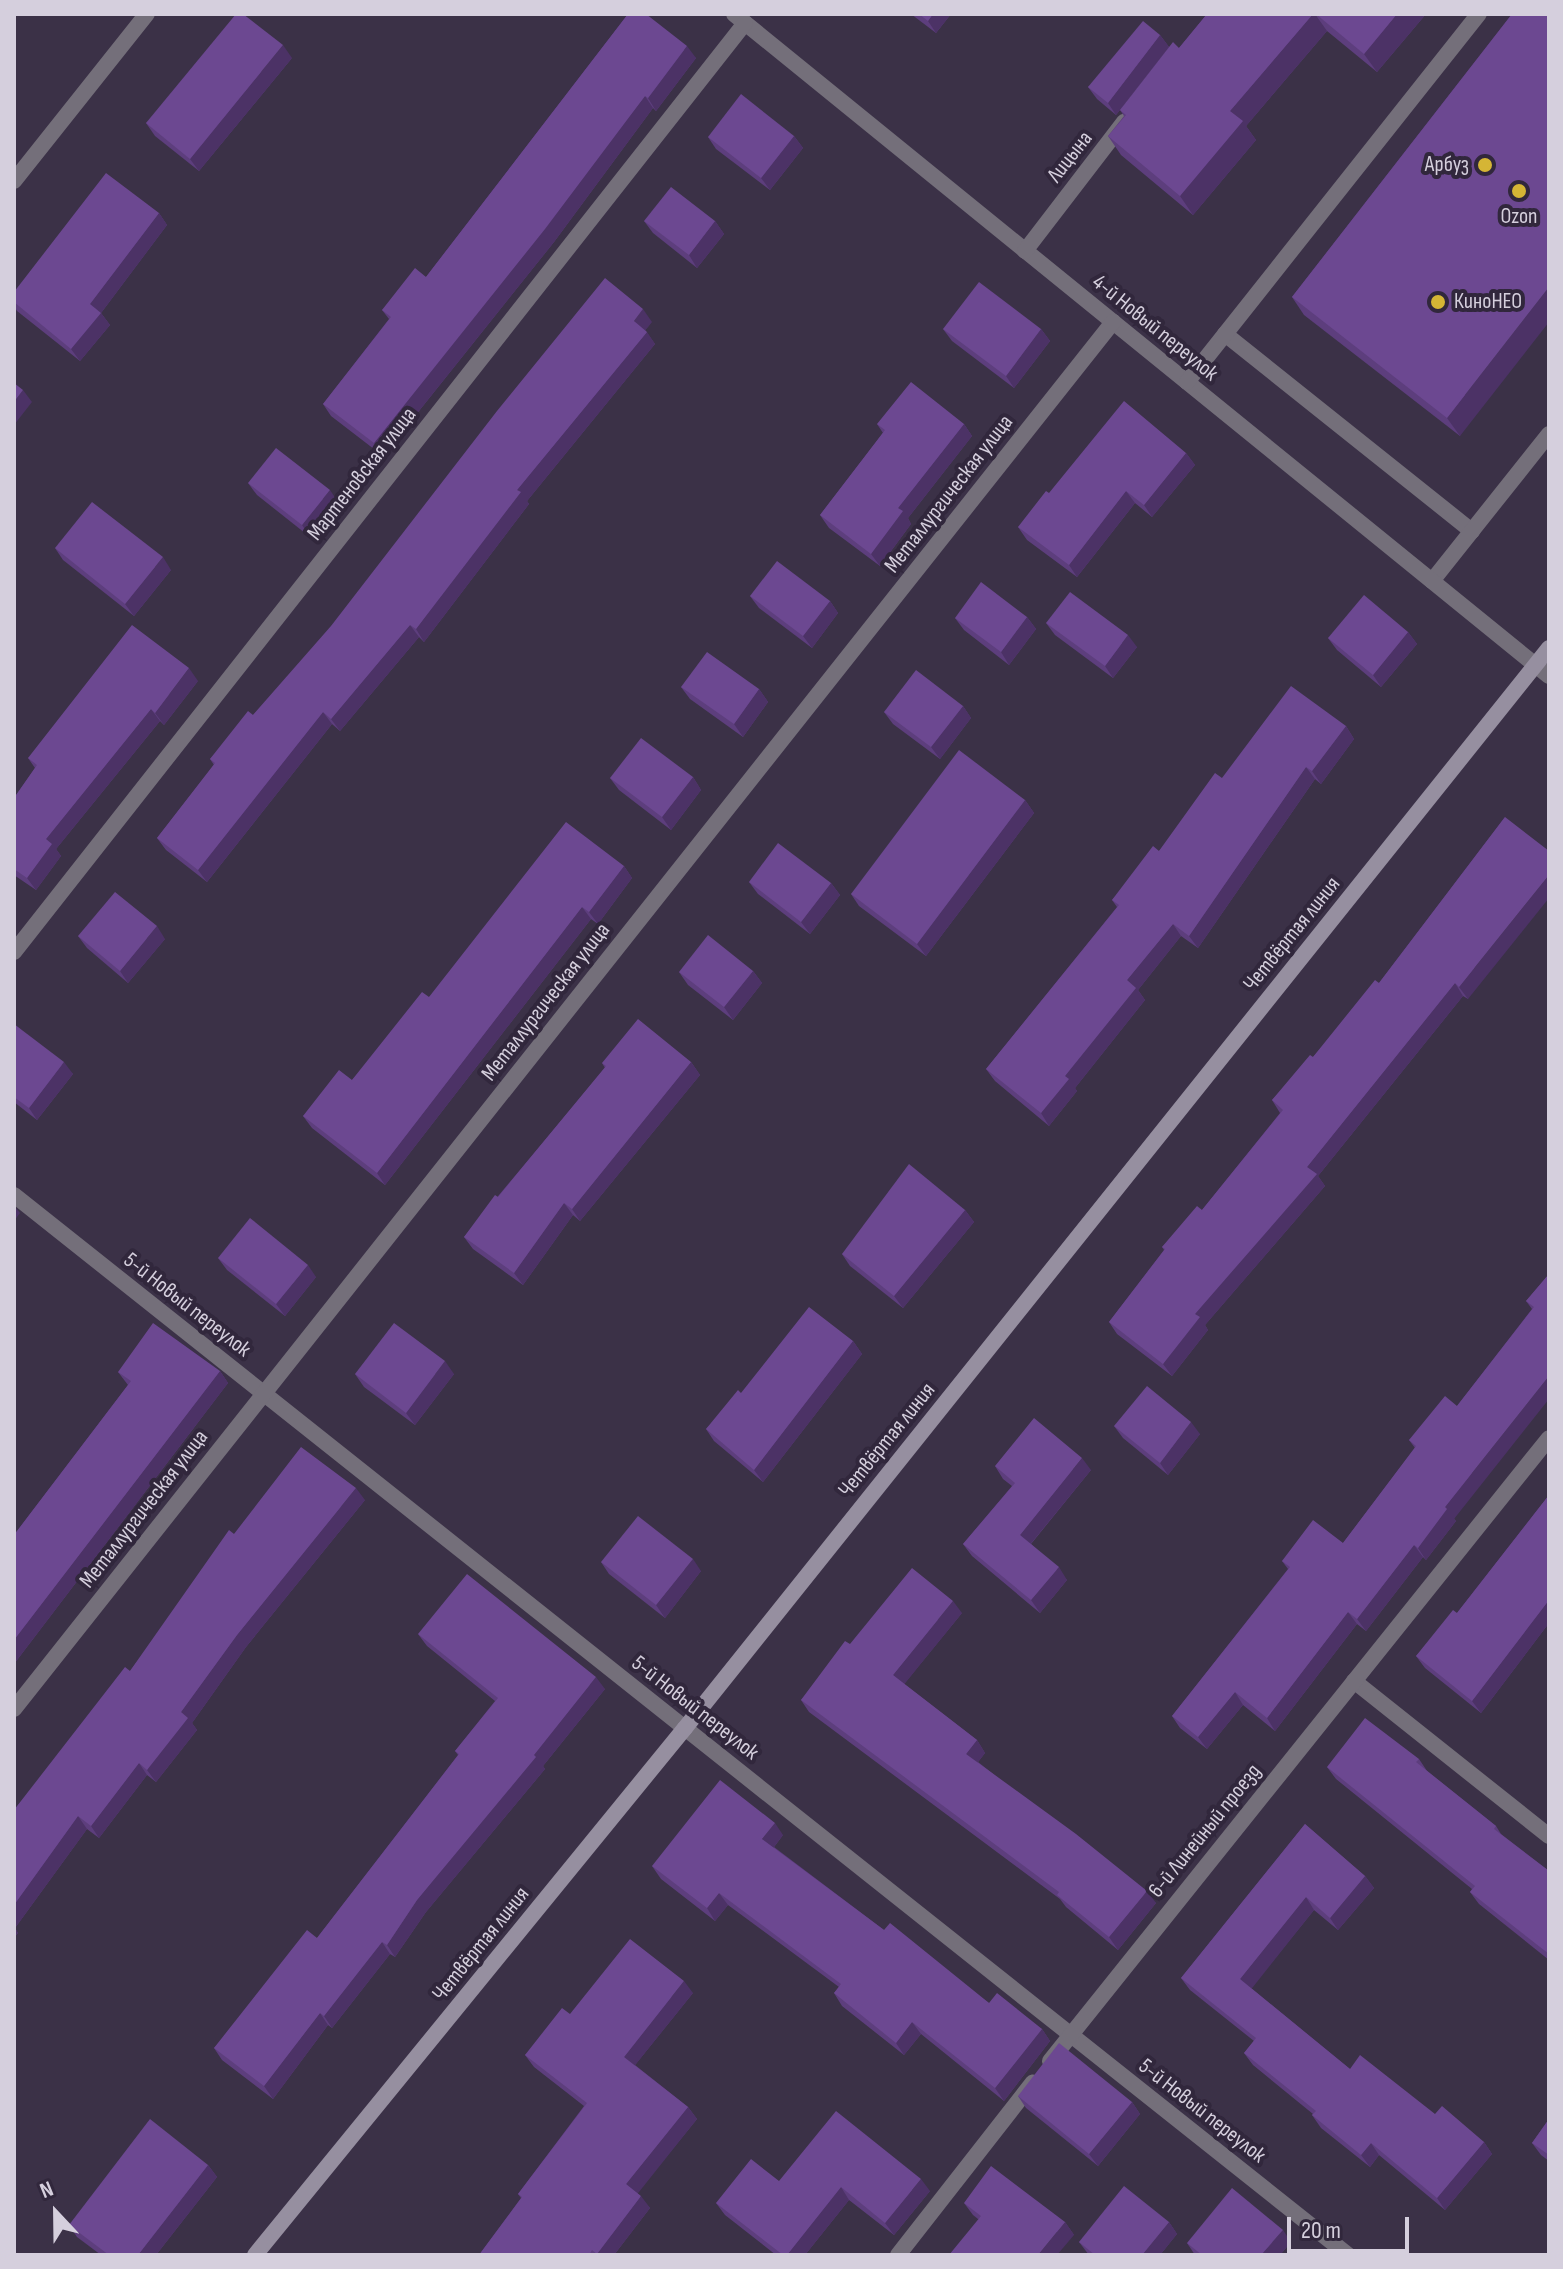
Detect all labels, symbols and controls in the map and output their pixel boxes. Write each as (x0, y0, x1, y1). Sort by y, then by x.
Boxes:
street label: Лицына (1042, 126, 1098, 188)
place label: Арбуз (1425, 152, 1469, 178)
marker: Арбуз (1476, 156, 1494, 174)
marker: Ozon (1510, 182, 1528, 200)
place label: Ozon (1501, 204, 1537, 230)
street label: 4-й Новый переулок (1087, 269, 1223, 387)
place label: КиноНЕО (1454, 289, 1522, 315)
marker: КиноНЕО (1429, 293, 1447, 311)
street label: Мартеновская улица (302, 402, 422, 546)
street label: Металлургическая улица (879, 410, 1019, 578)
street label: Четвёртая линия (1238, 872, 1346, 996)
street label: Металлургическая улица (476, 918, 616, 1086)
street label: 5-й Новый переулок (118, 1247, 256, 1363)
street label: Четвёртая линия (833, 1378, 941, 1502)
street label: Металлургическая улица (74, 1425, 214, 1593)
street label: 5-й Новый переулок (626, 1650, 764, 1766)
street label: 6-й Линейный проезд (1143, 1759, 1267, 1903)
street label: Четвёртая линия (427, 1882, 535, 2006)
street label: 5-й Новый переулок (1133, 2053, 1271, 2169)
north arrow (16, 2173, 96, 2253)
text: N (36, 2176, 57, 2205)
scale bar (1291, 2201, 1413, 2251)
text: 20 m (1301, 2216, 1341, 2245)

